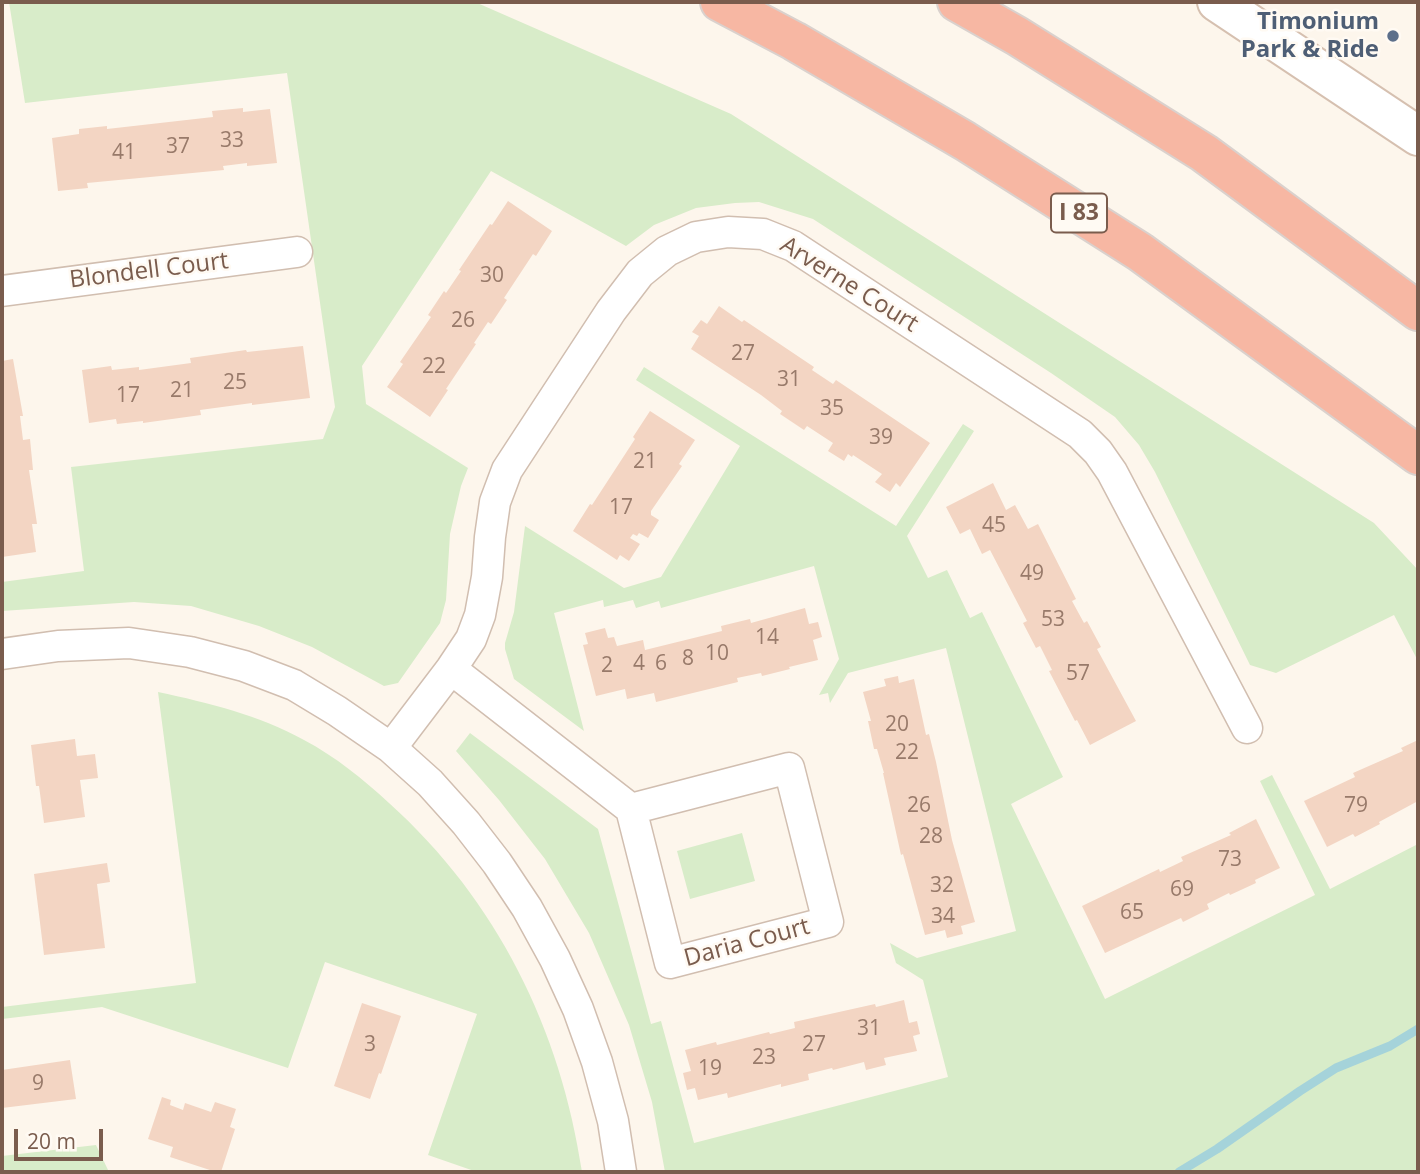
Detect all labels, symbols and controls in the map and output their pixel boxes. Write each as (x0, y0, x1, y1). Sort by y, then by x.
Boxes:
place label: Timonium Park & Ride (1241, 8, 1379, 64)
marker: Timonium Park & Ride (1385, 28, 1401, 44)
house number: 33 (220, 128, 244, 154)
house number: 37 (166, 134, 190, 160)
house number: 41 (112, 140, 136, 166)
road number: I 83 (1051, 194, 1107, 232)
street label: Arverne Court (775, 231, 923, 339)
street label: Blondell Court (68, 247, 230, 295)
house number: 30 (480, 263, 504, 289)
house number: 26 (451, 308, 475, 334)
house number: 27 (731, 341, 755, 367)
house number: 22 (422, 354, 446, 380)
house number: 31 (777, 367, 801, 393)
house number: 25 (223, 370, 247, 396)
house number: 21 (170, 378, 194, 404)
house number: 17 (116, 383, 140, 409)
house number: 35 (820, 396, 844, 422)
house number: 39 (869, 425, 893, 451)
house number: 21 (633, 449, 657, 475)
house number: 17 (609, 495, 633, 521)
house number: 45 (982, 513, 1006, 539)
house number: 49 (1020, 561, 1044, 587)
house number: 53 (1041, 607, 1065, 633)
house number: 14 (755, 625, 779, 651)
house number: 10 (705, 641, 729, 667)
house number: 8 (682, 646, 694, 672)
house number: 4 (633, 651, 645, 677)
house number: 6 (655, 651, 667, 677)
house number: 2 (601, 653, 613, 679)
house number: 57 (1066, 661, 1090, 687)
house number: 20 (885, 712, 909, 738)
house number: 22 (895, 740, 919, 766)
house number: 26 (907, 793, 931, 819)
house number: 79 (1344, 793, 1368, 819)
house number: 28 (919, 824, 943, 850)
house number: 73 (1218, 847, 1242, 873)
house number: 32 (930, 873, 954, 899)
house number: 69 (1170, 877, 1194, 903)
house number: 65 (1120, 900, 1144, 926)
house number: 34 (931, 904, 955, 930)
street label: Daria Court (681, 912, 813, 974)
house number: 31 (857, 1016, 881, 1042)
house number: 3 (364, 1032, 376, 1058)
house number: 27 (802, 1032, 826, 1058)
house number: 23 (752, 1045, 776, 1071)
house number: 19 (698, 1056, 722, 1082)
house number: 9 (32, 1071, 44, 1097)
scale bar (18, 1114, 107, 1158)
text: 20 m (27, 1127, 76, 1155)

